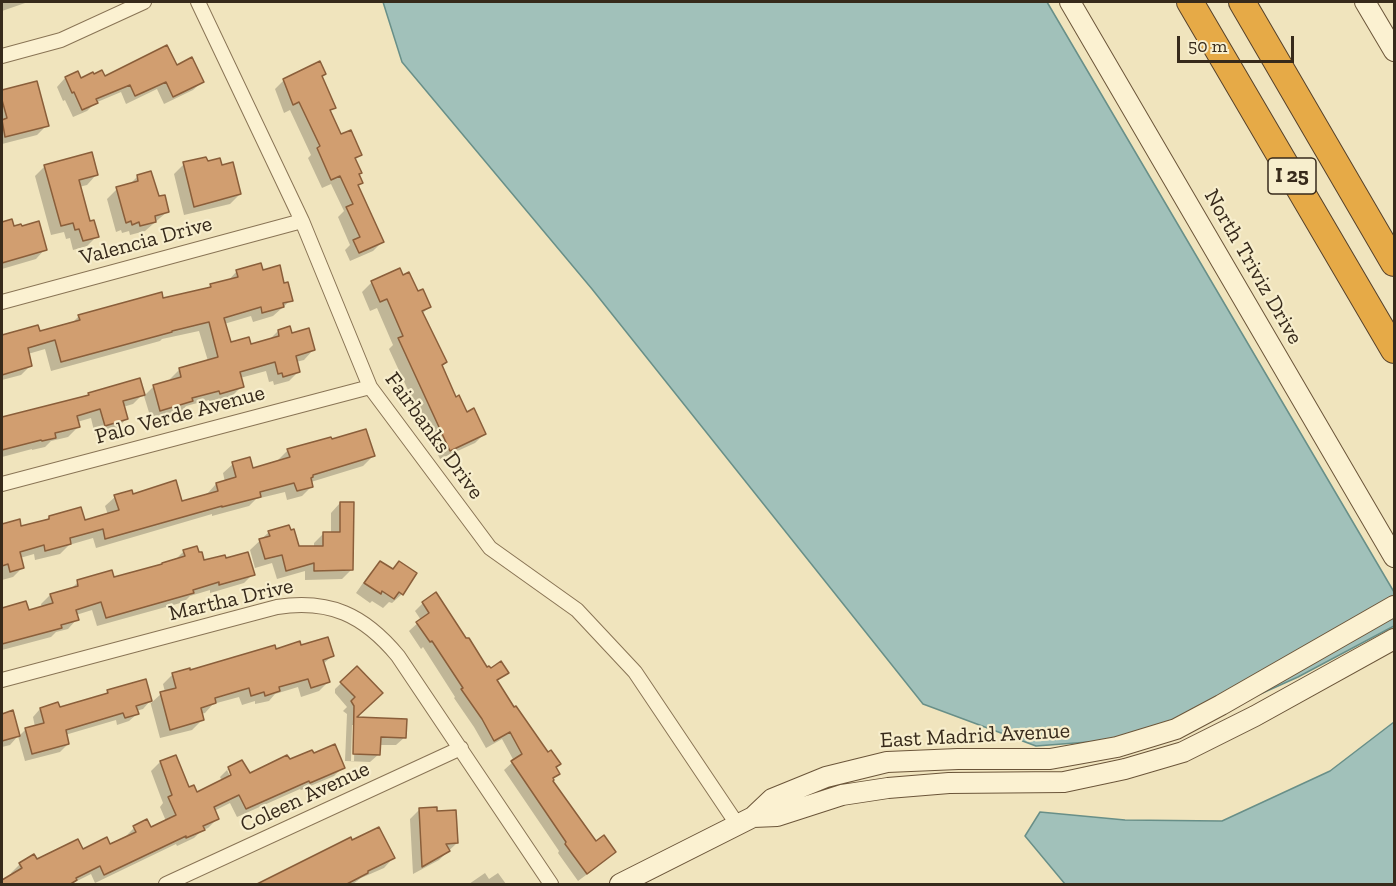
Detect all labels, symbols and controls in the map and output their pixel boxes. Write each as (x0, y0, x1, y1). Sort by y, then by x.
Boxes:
scale bar (1180, 24, 1297, 62)
text: 50 m (1188, 35, 1227, 57)
road number: I 25 (1268, 158, 1316, 194)
street label: North Triviz Drive (1198, 185, 1308, 349)
street label: Valencia Drive (77, 211, 215, 271)
street label: Fairbanks Drive (379, 367, 489, 505)
street label: Palo Verde Avenue (92, 380, 268, 450)
street label: Martha Drive (166, 573, 296, 627)
street label: East Madrid Avenue (879, 718, 1071, 754)
street label: Coleen Avenue (236, 756, 374, 838)

